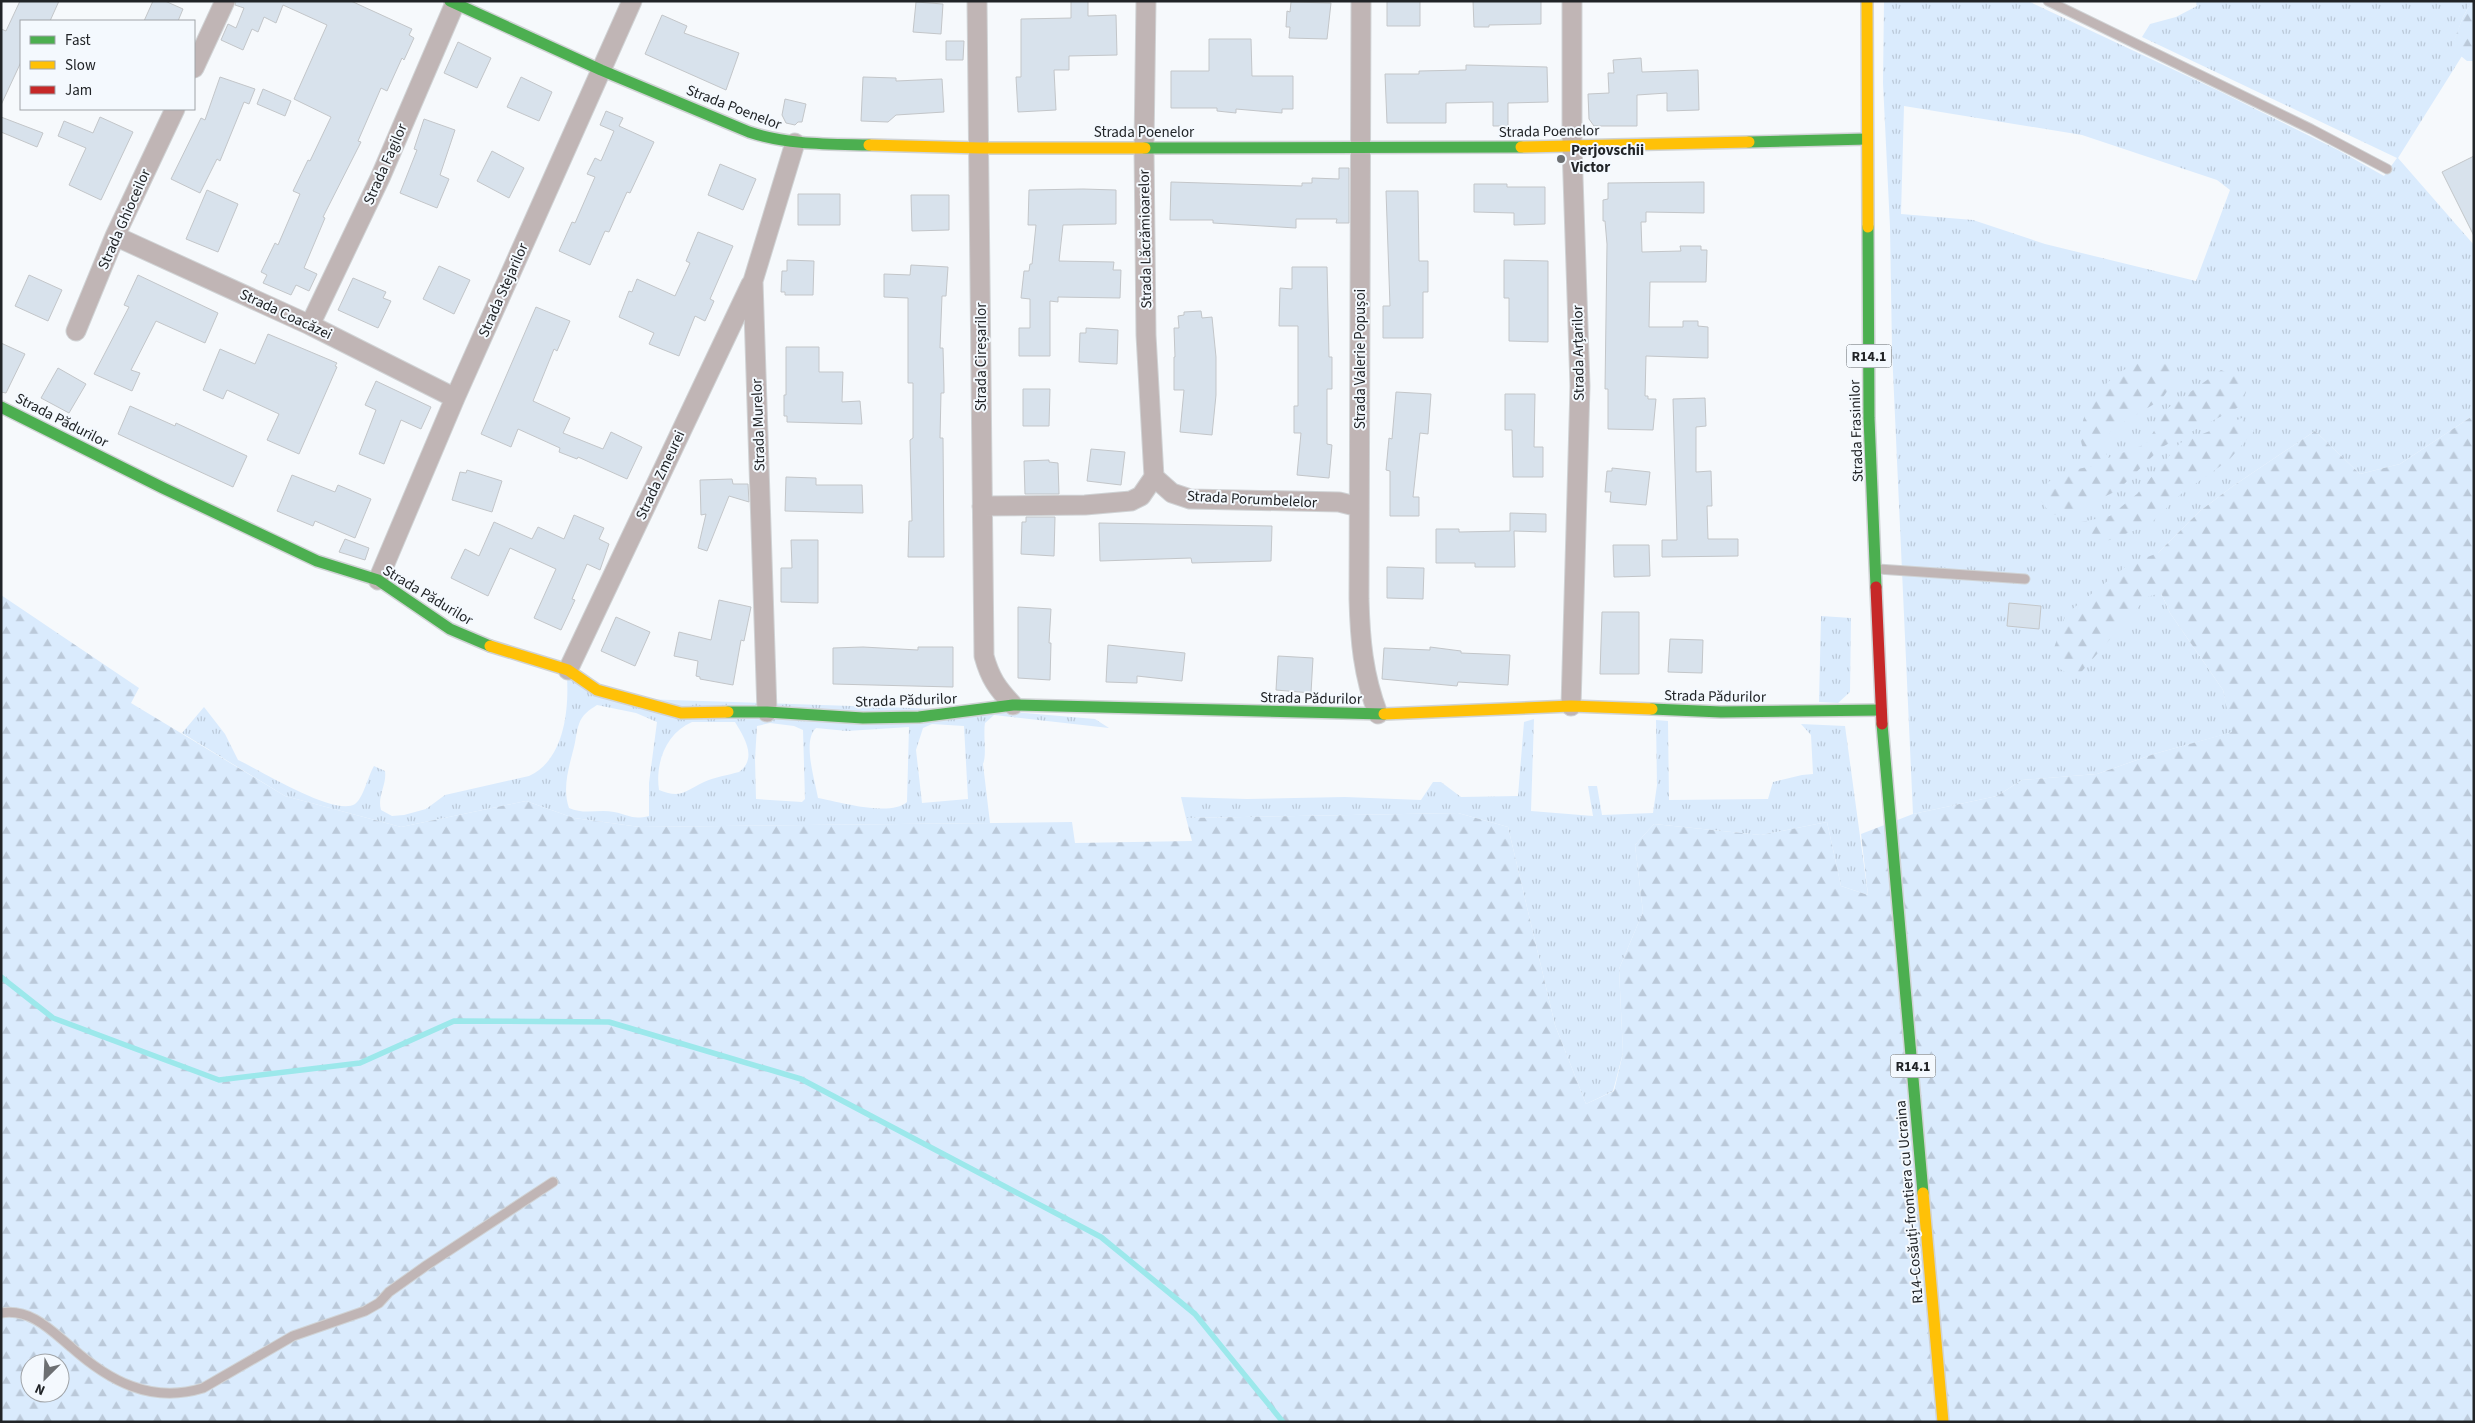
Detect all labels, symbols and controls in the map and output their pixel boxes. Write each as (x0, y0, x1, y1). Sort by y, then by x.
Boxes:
legend (20, 20, 195, 110)
text: Fast (65, 30, 91, 51)
text: Slow (65, 55, 96, 76)
text: Jam (65, 80, 92, 101)
street label: Strada Poenelor (683, 80, 785, 136)
street label: Strada Fagilor (358, 120, 413, 208)
street label: Strada Poenelor (1499, 120, 1600, 143)
street label: Strada Poenelor (1094, 122, 1195, 143)
place label: Perjovschii Victor (1570, 140, 1644, 178)
marker: Perjovschii Victor (1555, 153, 1567, 165)
street label: Strada Ghioceilor (93, 165, 156, 273)
street label: Strada Lăcrămioarelor (1134, 168, 1157, 309)
street label: Strada Stejarilor (473, 239, 534, 341)
street label: Strada Coacăzei (236, 284, 335, 345)
street label: Strada Valerie Popușoi (1350, 289, 1371, 429)
street label: Strada Cireșarilor (971, 302, 992, 411)
street label: Strada Arțarilor (1567, 304, 1590, 401)
road number: R14.1 (1846, 344, 1892, 368)
street label: Strada Murelor (746, 377, 771, 472)
street label: Strada Frasinilor (1844, 379, 1869, 483)
street label: Strada Pădurilor (12, 388, 113, 453)
street label: Strada Zmeurei (631, 427, 690, 523)
street label: Strada Porumbelelor (1186, 486, 1318, 513)
street label: Strada Pădurilor (379, 560, 478, 631)
street label: Strada Pădurilor (1664, 685, 1767, 708)
street label: Strada Pădurilor (1260, 687, 1363, 710)
street label: Strada Pădurilor (855, 688, 958, 713)
road number: R14.1 (1890, 1054, 1936, 1078)
street label: R14-Cosăuți-frontiera cu Ucraina (1890, 1099, 1929, 1304)
north arrow (20, 1353, 70, 1403)
text: N (32, 1378, 48, 1400)

